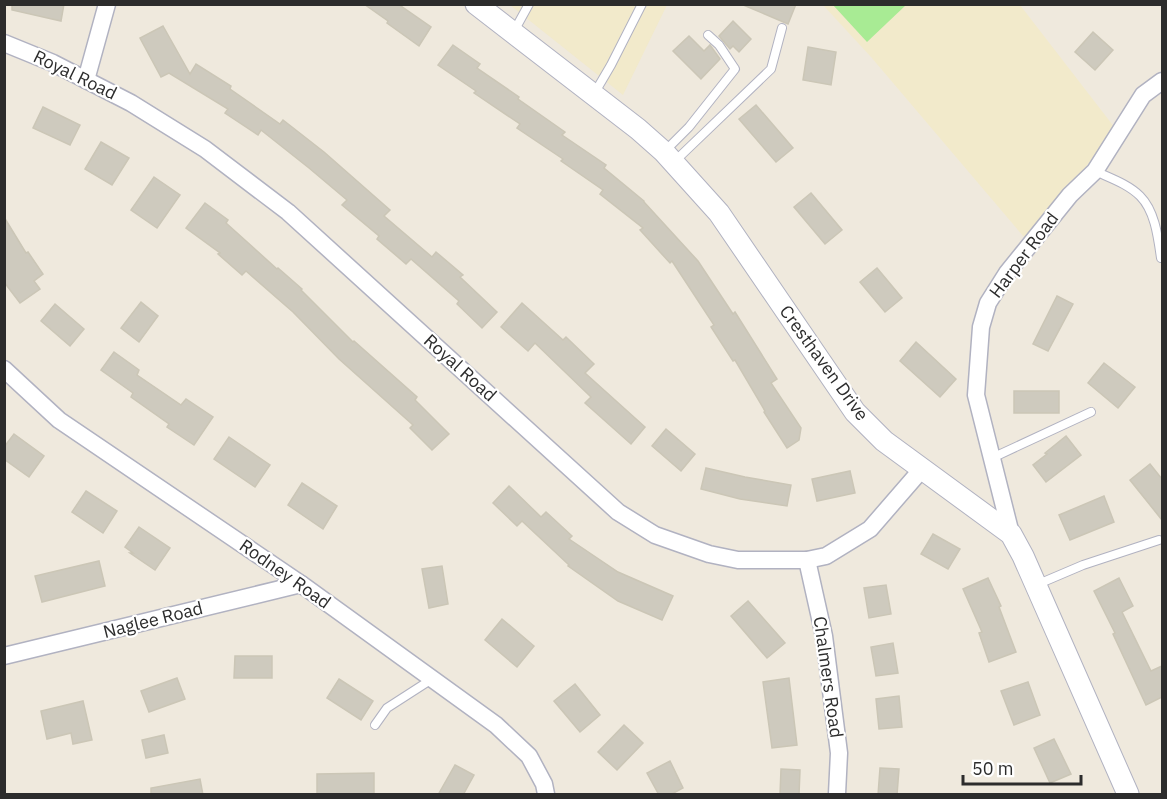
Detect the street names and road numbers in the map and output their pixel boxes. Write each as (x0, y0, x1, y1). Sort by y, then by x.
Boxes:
street label: Royal Road (30, 44, 121, 105)
street label: Harper Road (984, 207, 1063, 302)
street label: Cresthaven Drive (775, 300, 874, 425)
street label: Royal Road (419, 329, 502, 406)
street label: Rodney Road (235, 534, 335, 614)
street label: Naglee Road (101, 596, 205, 643)
street label: Chalmers Road (809, 615, 848, 739)

